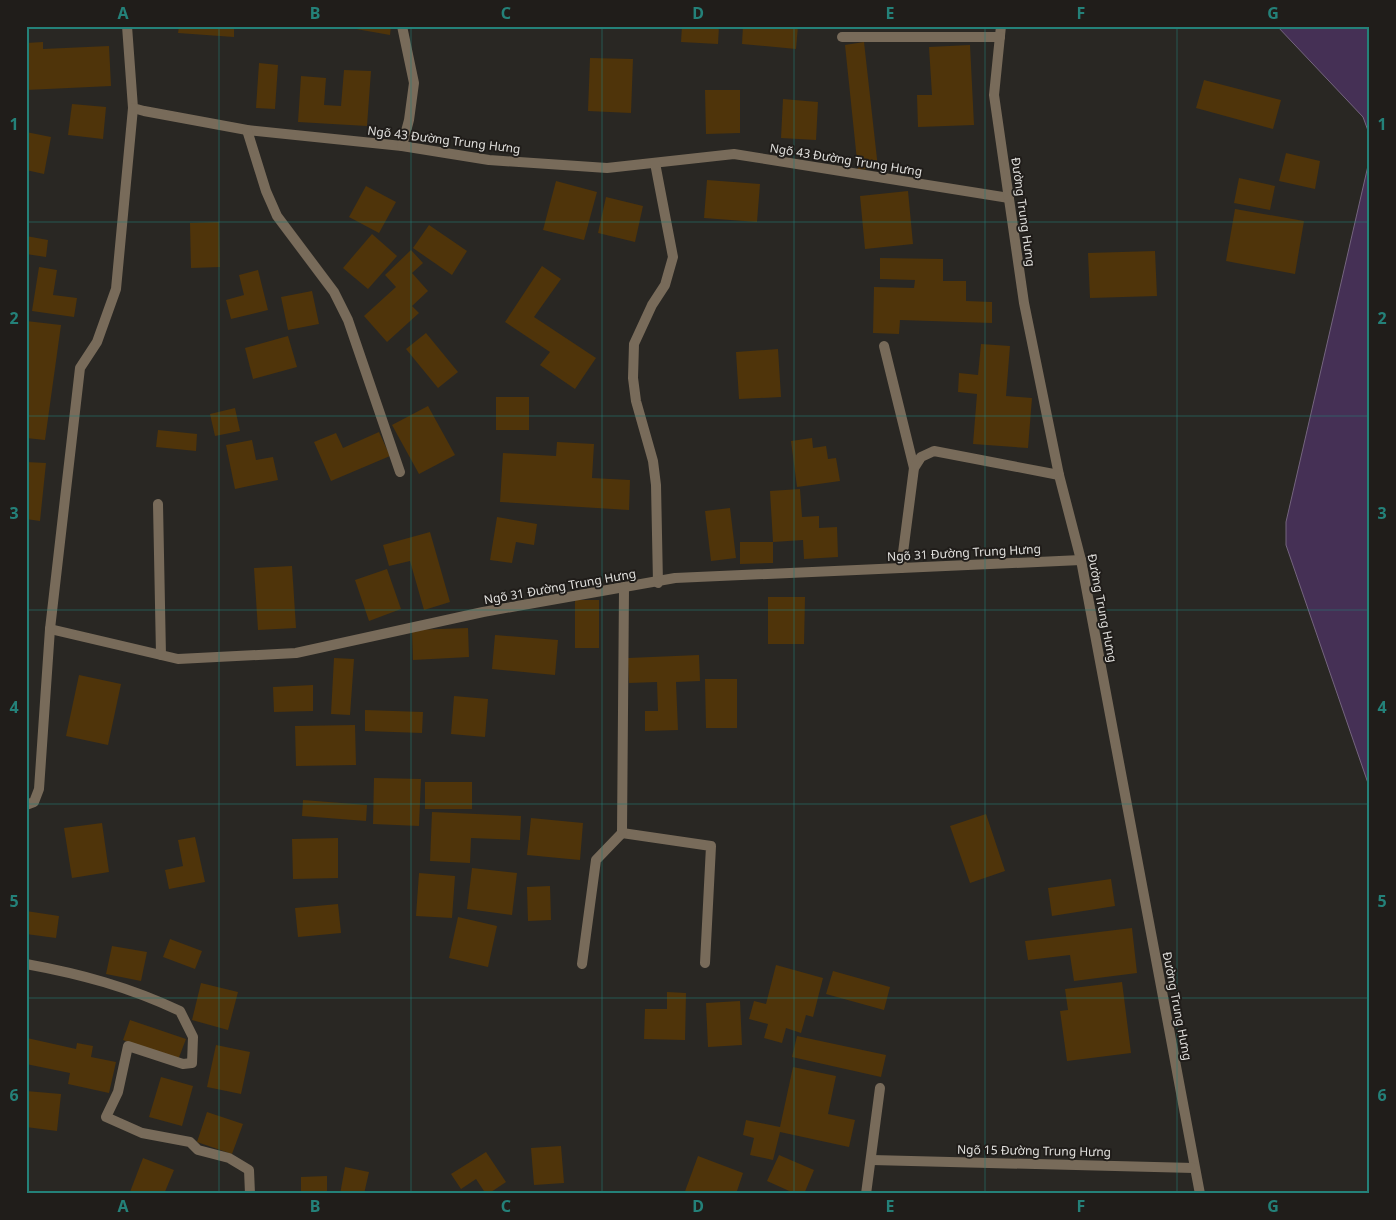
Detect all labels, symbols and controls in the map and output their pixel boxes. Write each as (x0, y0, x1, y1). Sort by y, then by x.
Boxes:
text: A (117, 2, 129, 24)
text: B (310, 2, 320, 24)
text: C (501, 2, 511, 24)
text: D (692, 2, 704, 24)
text: E (886, 2, 895, 24)
text: F (1077, 2, 1085, 24)
text: G (1267, 2, 1279, 24)
text: 1 (9, 113, 19, 135)
text: 1 (1377, 113, 1387, 135)
street label: Ngõ 43 Đường Trung Hưng (367, 122, 522, 157)
street label: Ngõ 43 Đường Trung Hưng (769, 139, 923, 180)
street label: Đường Trung Hưng (1007, 156, 1040, 268)
text: 2 (9, 307, 19, 329)
text: 2 (1377, 307, 1387, 329)
text: 3 (9, 502, 19, 524)
text: 3 (1377, 502, 1387, 524)
street label: Ngõ 31 Đường Trung Hưng (887, 540, 1041, 565)
street label: Đường Trung Hưng (1084, 552, 1121, 664)
street label: Ngõ 31 Đường Trung Hưng (483, 565, 637, 608)
text: 4 (9, 696, 19, 718)
text: 4 (1377, 696, 1387, 718)
text: 5 (9, 890, 19, 912)
text: 5 (1377, 890, 1387, 912)
street label: Đường Trung Hưng (1159, 950, 1196, 1062)
text: 6 (9, 1084, 19, 1106)
text: 6 (1377, 1084, 1387, 1106)
street label: Ngõ 15 Đường Trung Hưng (957, 1141, 1111, 1160)
text: A (117, 1195, 129, 1217)
text: B (310, 1195, 320, 1217)
text: C (501, 1195, 511, 1217)
text: D (692, 1195, 704, 1217)
text: E (886, 1195, 895, 1217)
text: F (1077, 1195, 1085, 1217)
text: G (1267, 1195, 1279, 1217)

